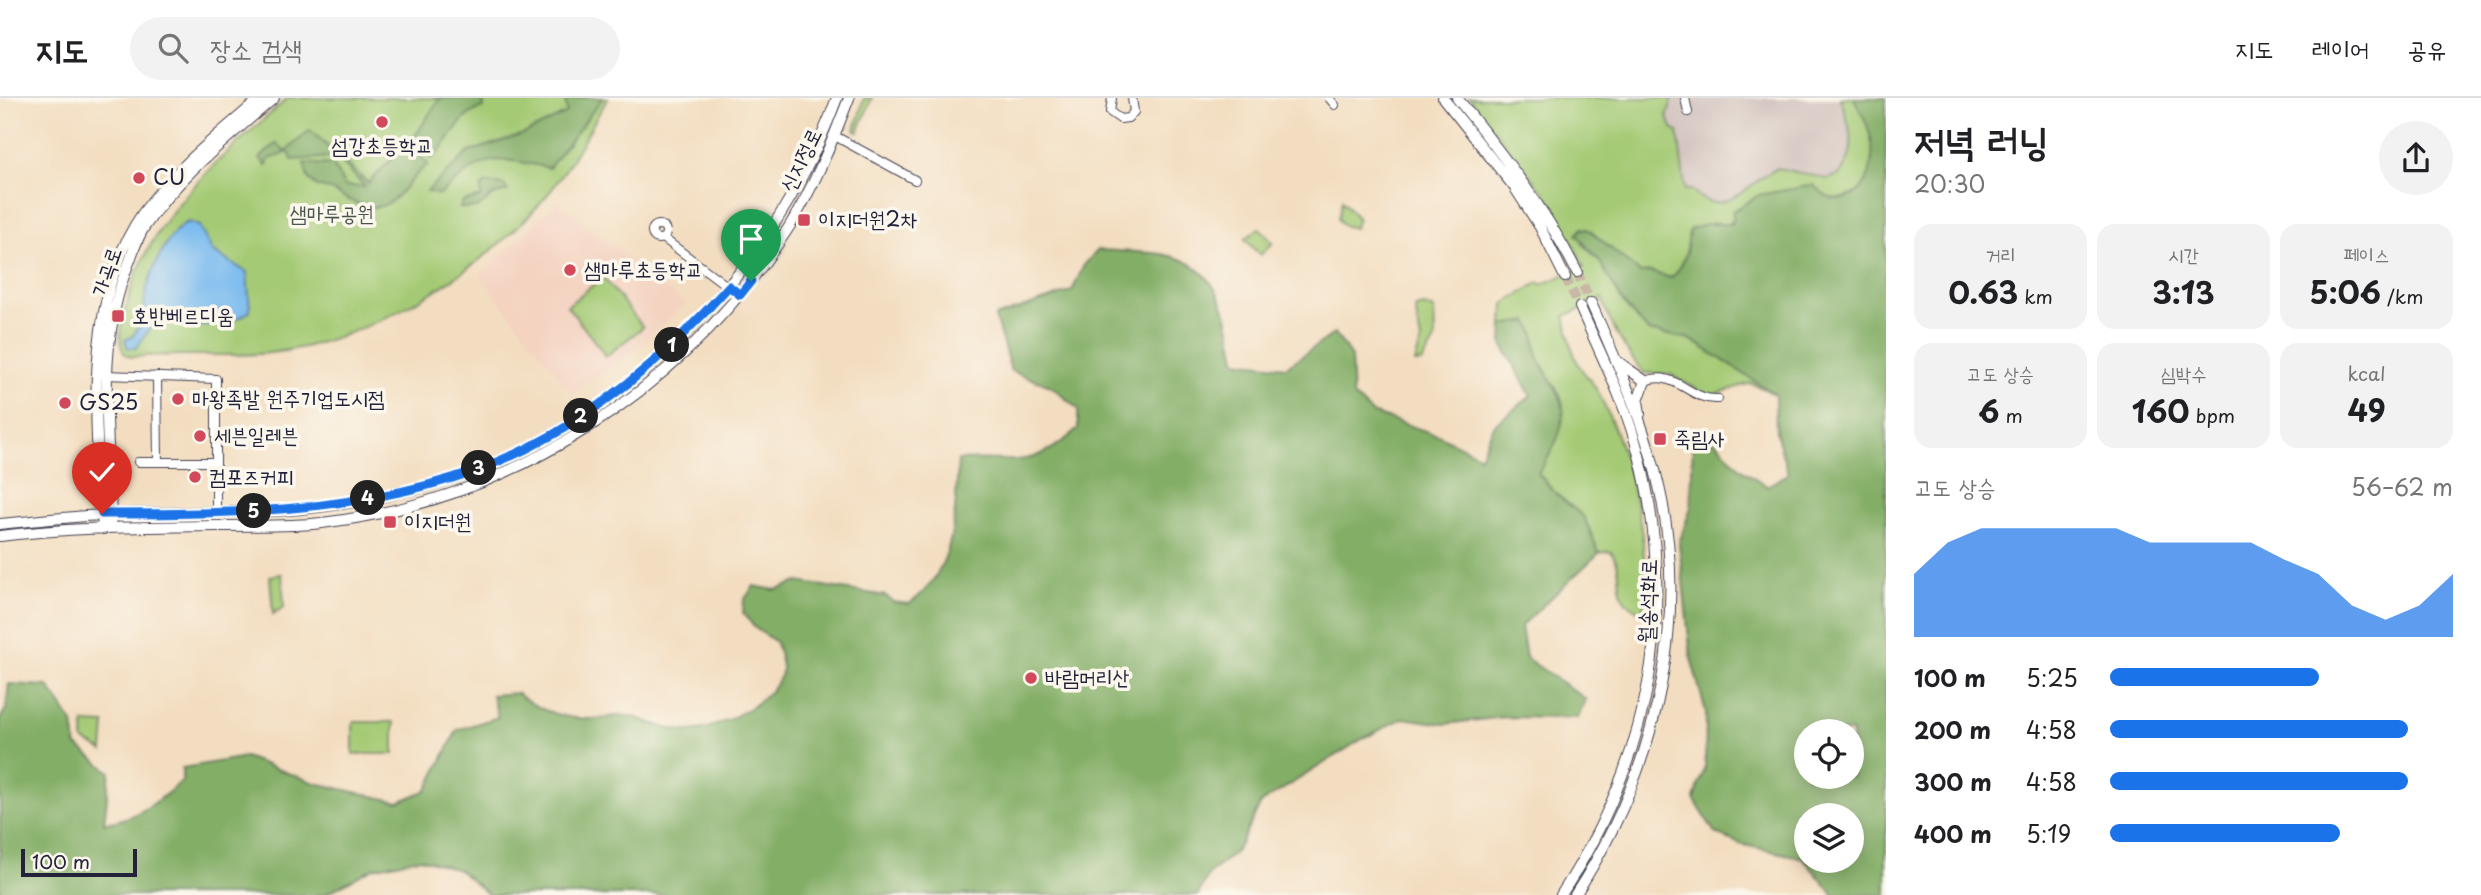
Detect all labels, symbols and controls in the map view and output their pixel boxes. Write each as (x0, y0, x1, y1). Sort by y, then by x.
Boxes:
search box (130, 17, 620, 80)
text: 지도 (35, 23, 88, 73)
icon: search (154, 29, 192, 67)
text: 장소 검색 (210, 29, 302, 68)
text: 지도 (2235, 30, 2273, 66)
text: 레이어 (2311, 30, 2369, 66)
text: 공유 (2407, 30, 2446, 66)
text: 저녁 러닝 (1914, 111, 2049, 168)
marker: 섬강초등학교 (374, 114, 390, 130)
button: share (2379, 121, 2453, 195)
street label: 신지정로 (770, 122, 828, 197)
place label: 섬강초등학교 (331, 128, 433, 160)
place label: CU (153, 160, 185, 192)
text: 20:30 (1914, 166, 1985, 201)
marker: CU (131, 170, 147, 186)
park label: 샘마루공원 (290, 196, 374, 228)
place label: 이지더원2차 (818, 202, 917, 234)
pin (721, 209, 781, 281)
marker: 이지더원2차 (796, 212, 812, 228)
icon: arrive (732, 220, 770, 258)
text: 거리 (1985, 240, 2016, 268)
text: 시간 (2168, 240, 2199, 268)
text: 페이스 (2344, 240, 2389, 268)
street label: 가곡로 (82, 242, 128, 301)
place label: 샘마루초등학교 (584, 252, 702, 284)
marker: 샘마루초등학교 (562, 262, 578, 278)
text: 0.63 (1948, 269, 2018, 314)
text: 3:13 (2152, 269, 2215, 314)
text: 5:06 (2310, 269, 2381, 314)
text: km (2018, 282, 2053, 310)
text: /km (2381, 282, 2423, 310)
place label: 호반베르디움 (132, 298, 233, 330)
marker: 호반베르디움 (110, 308, 126, 324)
pin: 1 (654, 328, 690, 362)
text: 1 (667, 330, 676, 358)
text: 고도 상승 (1967, 359, 2034, 387)
text: 심박수 (2161, 359, 2206, 387)
text: kcal (2348, 359, 2385, 387)
place label: 마왕족발 원주기업도시점 (192, 381, 385, 413)
place label: GS25 (79, 385, 138, 417)
text: 49 (2347, 387, 2386, 432)
text: 6 (1978, 388, 1999, 433)
text: 160 (2132, 388, 2190, 433)
marker: 마왕족발 원주기업도시점 (170, 391, 186, 407)
marker: GS25 (57, 395, 73, 411)
pin: 2 (564, 398, 598, 434)
text: 2 (574, 401, 587, 429)
text: m (1999, 401, 2023, 429)
text: bpm (2190, 401, 2235, 429)
place label: 세븐일레븐 (214, 418, 299, 450)
place label: 죽림사 (1674, 421, 1725, 453)
marker: 세븐일레븐 (192, 428, 208, 444)
marker: 죽림사 (1652, 431, 1668, 447)
pin (72, 442, 132, 514)
pin: 3 (462, 450, 496, 486)
icon: check (83, 453, 121, 491)
text: 3 (472, 453, 485, 481)
place label: 컴포즈커피 (209, 459, 294, 491)
marker: 컴포즈커피 (187, 469, 203, 485)
text: 고도 상승 (1914, 469, 1996, 504)
text: 56–62 m (2351, 469, 2453, 504)
pin: 4 (350, 480, 386, 516)
text: 4 (361, 483, 374, 511)
pin: 5 (236, 494, 272, 528)
text: 5 (247, 496, 260, 524)
place label: 이지더원 (404, 504, 472, 536)
marker: 이지더원 (382, 514, 398, 530)
street label: 월송석화로 (1629, 558, 1663, 644)
place label: 바람머리산 (1045, 660, 1130, 692)
text: 100 m (1914, 660, 1986, 695)
text: 5:25 (2026, 660, 2078, 695)
marker: 바람머리산 (1023, 670, 1039, 686)
text: 200 m (1914, 712, 1991, 747)
text: 4:58 (2026, 712, 2077, 747)
map controls (1794, 719, 1864, 873)
button: locate (1794, 719, 1864, 789)
text: 300 m (1914, 764, 1992, 799)
text: 4:58 (2026, 764, 2077, 799)
button: layers (1794, 803, 1864, 873)
text: 400 m (1914, 816, 1992, 851)
text: 5:19 (2026, 816, 2071, 851)
scale bar (21, 846, 136, 878)
text: 100 m (32, 847, 90, 875)

